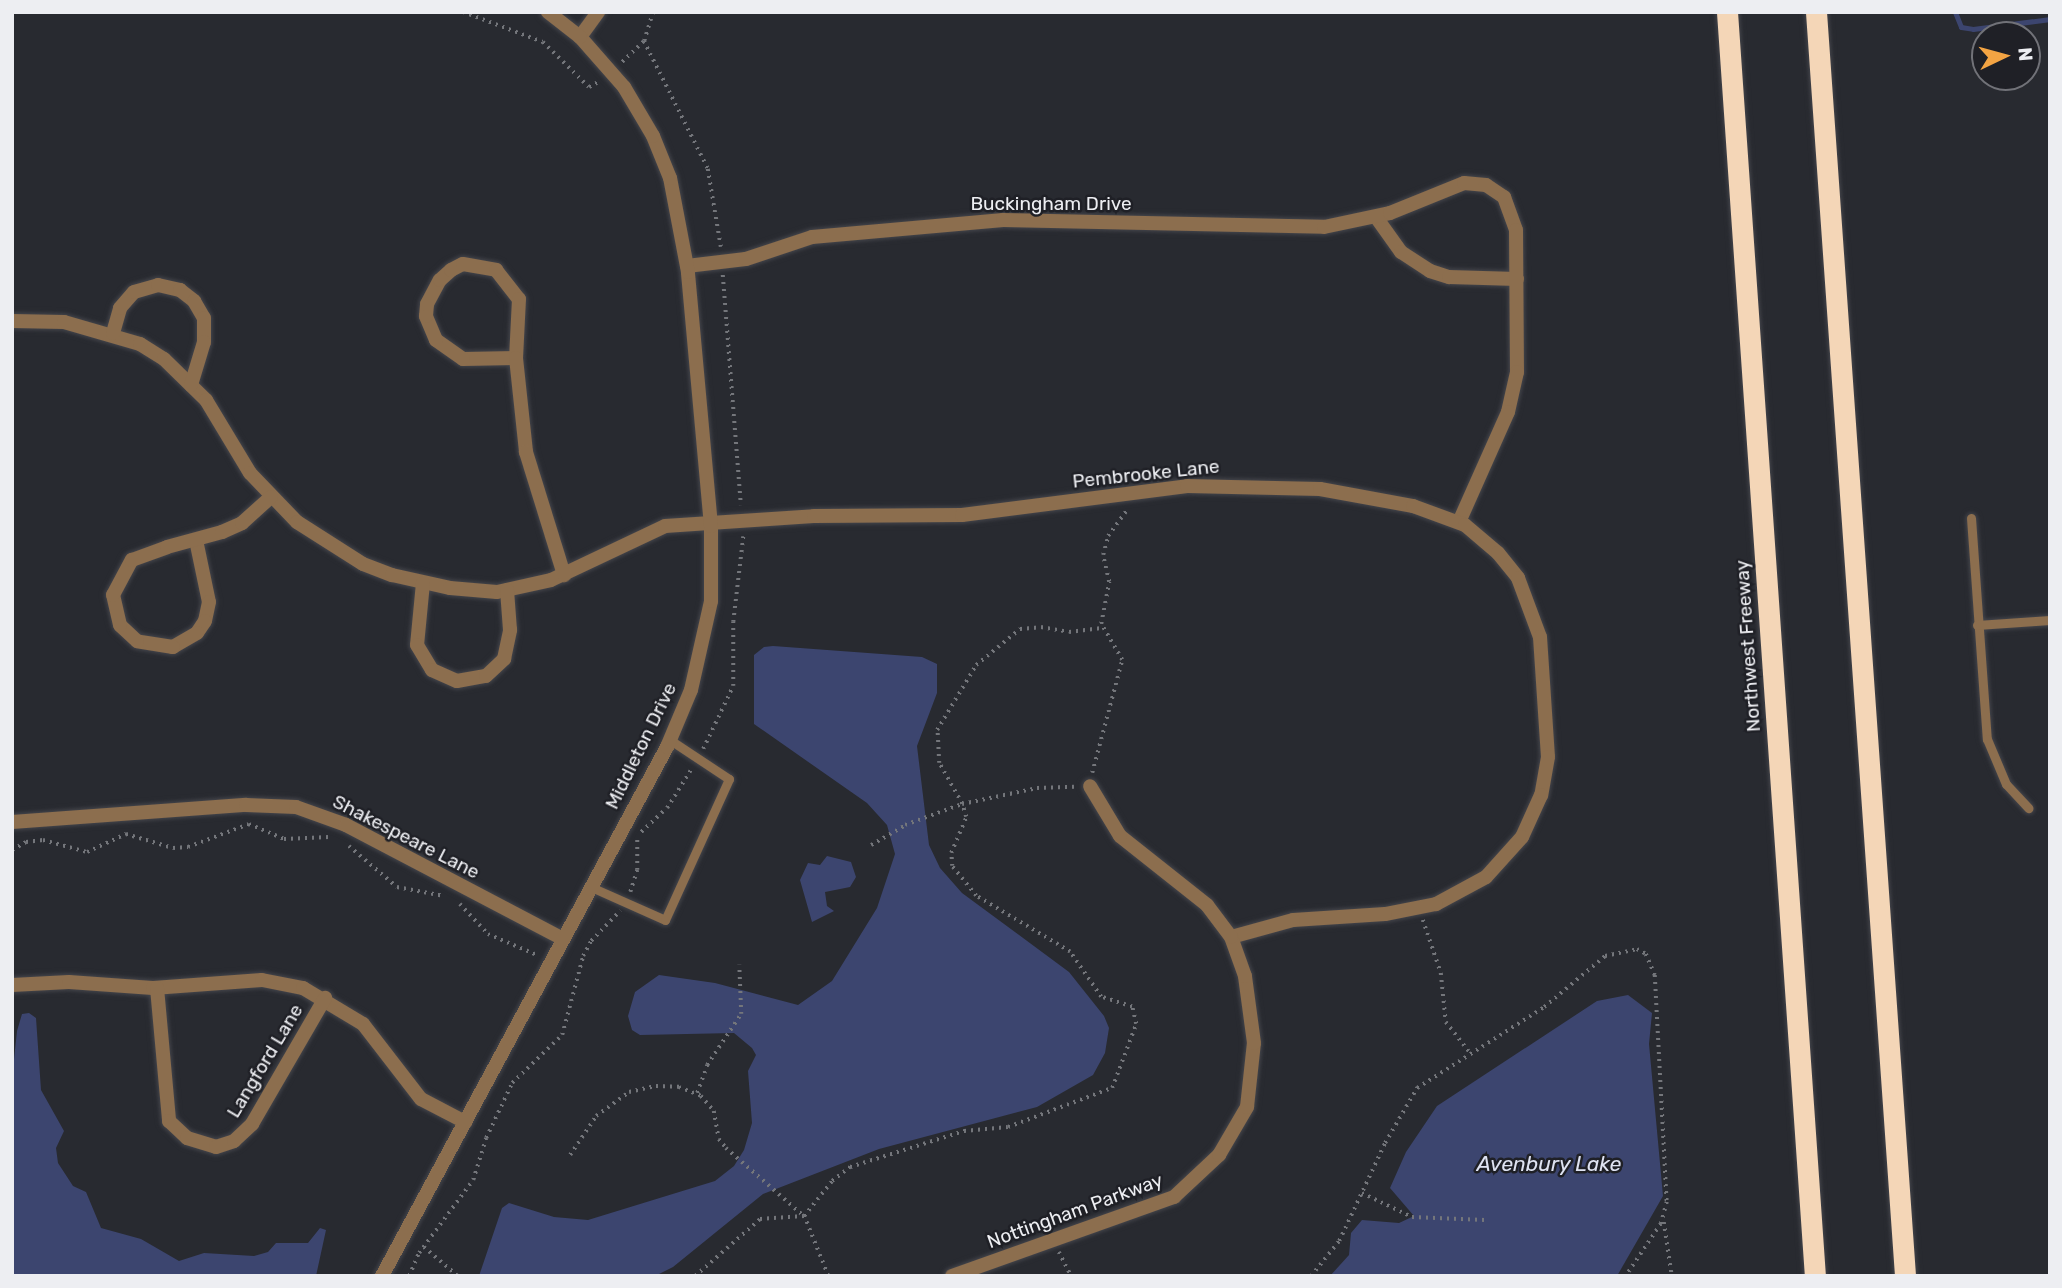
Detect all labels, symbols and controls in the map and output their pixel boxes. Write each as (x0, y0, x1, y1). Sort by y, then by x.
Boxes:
north arrow (1971, 21, 2041, 91)
text: N (2013, 46, 2037, 62)
street label: Buckingham Drive (970, 193, 1132, 215)
street label: Pembrooke Lane (1071, 455, 1221, 493)
street label: Northwest Freeway (1731, 559, 1765, 733)
street label: Middleton Drive (601, 679, 681, 813)
street label: Shakespeare Lane (329, 790, 483, 884)
street label: Langford Lane (222, 1000, 308, 1122)
water label: Avenbury Lake (1476, 1151, 1622, 1177)
street label: Nottingham Parkway (984, 1169, 1166, 1253)

